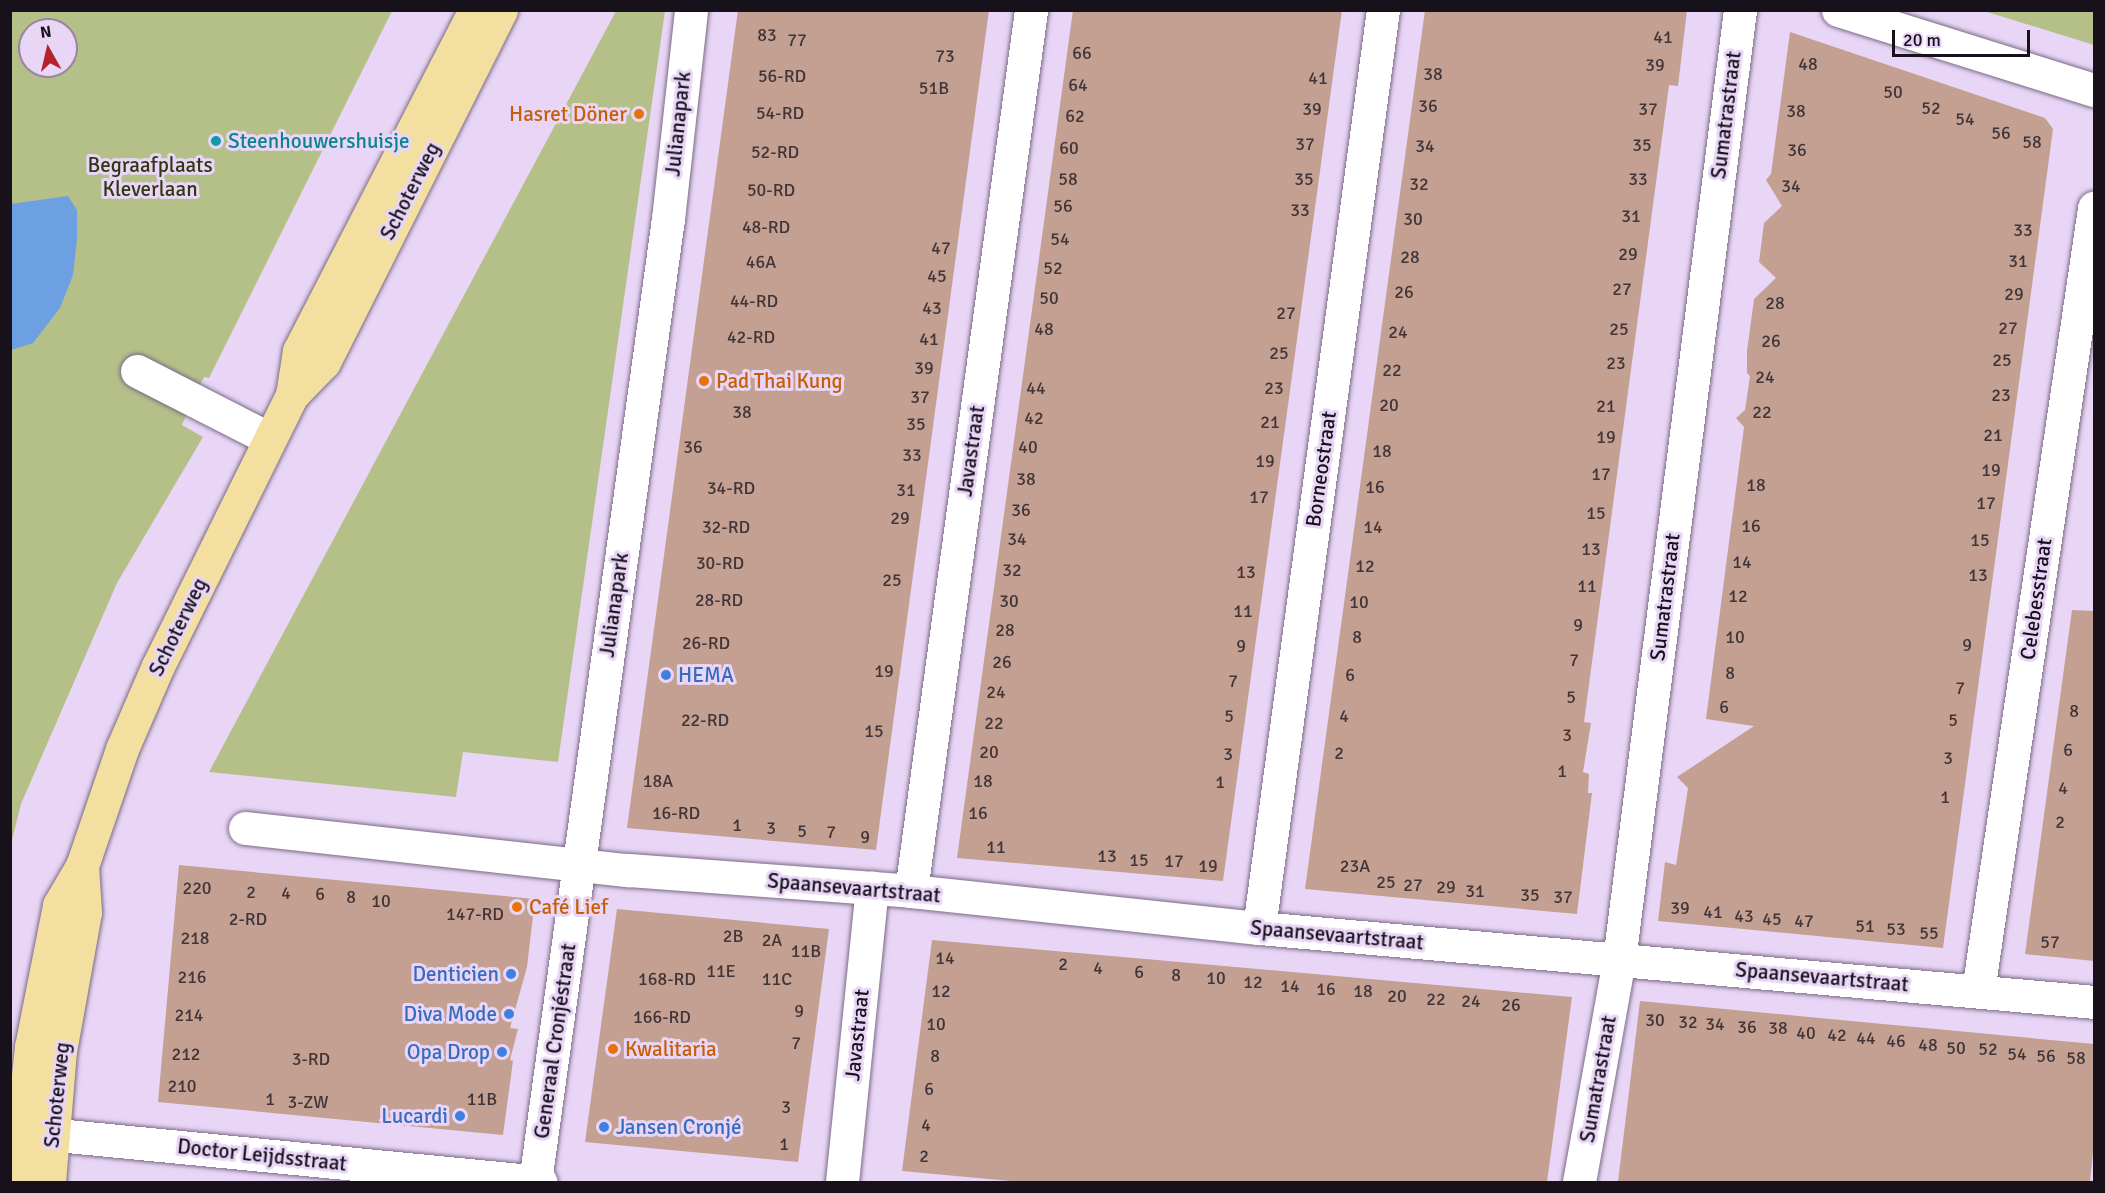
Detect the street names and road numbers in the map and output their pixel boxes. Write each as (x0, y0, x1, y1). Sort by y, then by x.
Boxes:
street label: Sumatrastraat (1706, 50, 1746, 180)
street label: Julianapark (660, 70, 696, 178)
street label: Schoterweg (375, 138, 445, 244)
street label: Javastraat (952, 404, 990, 498)
street label: Borneostraat (1300, 409, 1342, 529)
street label: Sumatrastraat (1645, 532, 1685, 662)
street label: Celebesstraat (2015, 536, 2057, 662)
street label: Julianapark (594, 551, 634, 659)
street label: Schoterweg (143, 574, 213, 680)
street label: Spaansevaartstraat (766, 868, 942, 908)
street label: Spaansevaartstraat (1249, 915, 1425, 955)
street label: Generaal Cronjéstraat (529, 942, 581, 1140)
street label: Spaansevaartstraat (1734, 957, 1910, 997)
street label: Javastraat (840, 988, 874, 1082)
street label: Sumatrastraat (1574, 1014, 1622, 1144)
street label: Schoterweg (39, 1041, 75, 1149)
street label: Doctor Leijdsstraat (176, 1134, 348, 1176)

